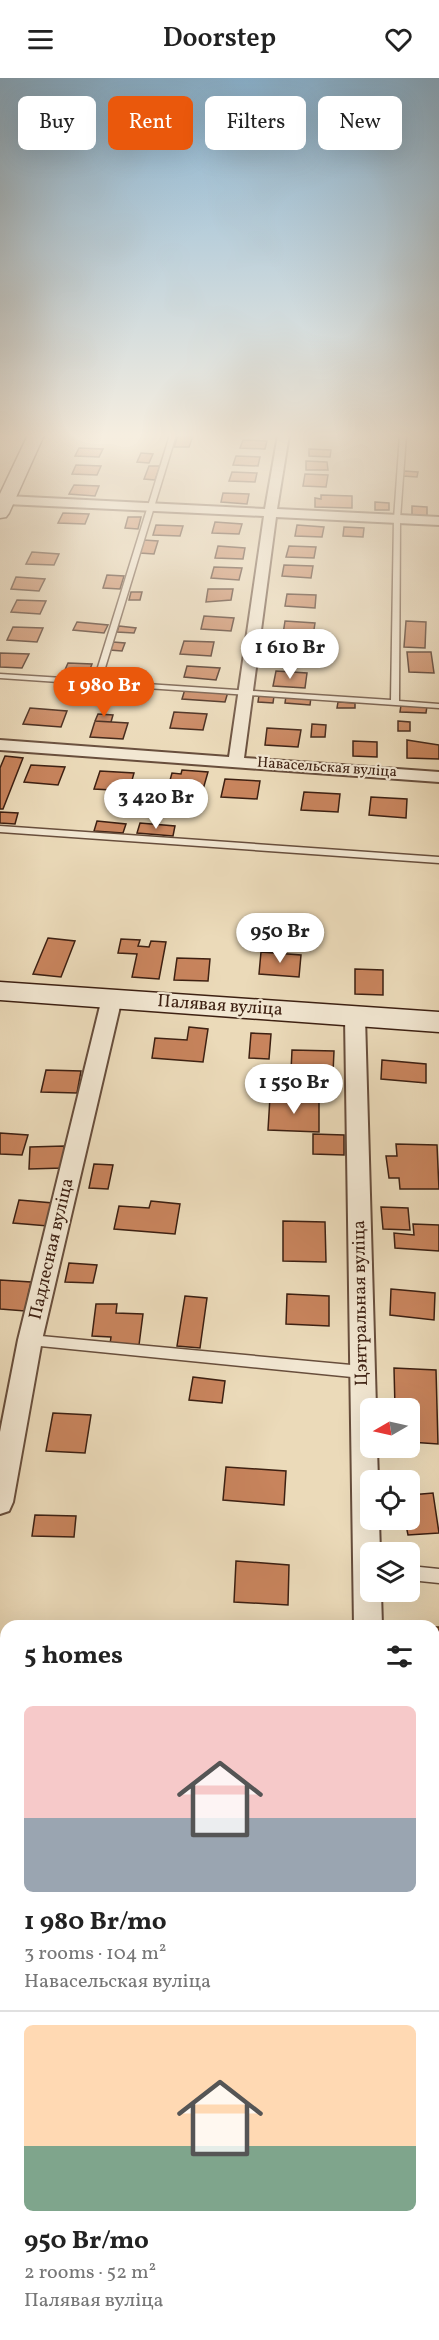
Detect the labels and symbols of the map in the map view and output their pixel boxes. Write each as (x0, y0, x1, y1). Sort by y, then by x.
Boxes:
pin: 1 610 Br (228, 629, 352, 680)
pin: 1 980 Br (42, 667, 166, 718)
street label: Навасельская вуліца (256, 753, 398, 783)
pin: 3 420 Br (94, 779, 218, 830)
pin: 950 Br (231, 913, 329, 964)
street label: Палявая вуліца (156, 989, 284, 1023)
pin: 1 550 Br (232, 1064, 356, 1115)
street label: Падлесная вуліца (24, 1176, 80, 1322)
street label: Цэнтральная вуліца (347, 1220, 375, 1386)
north arrow (360, 1398, 420, 1458)

